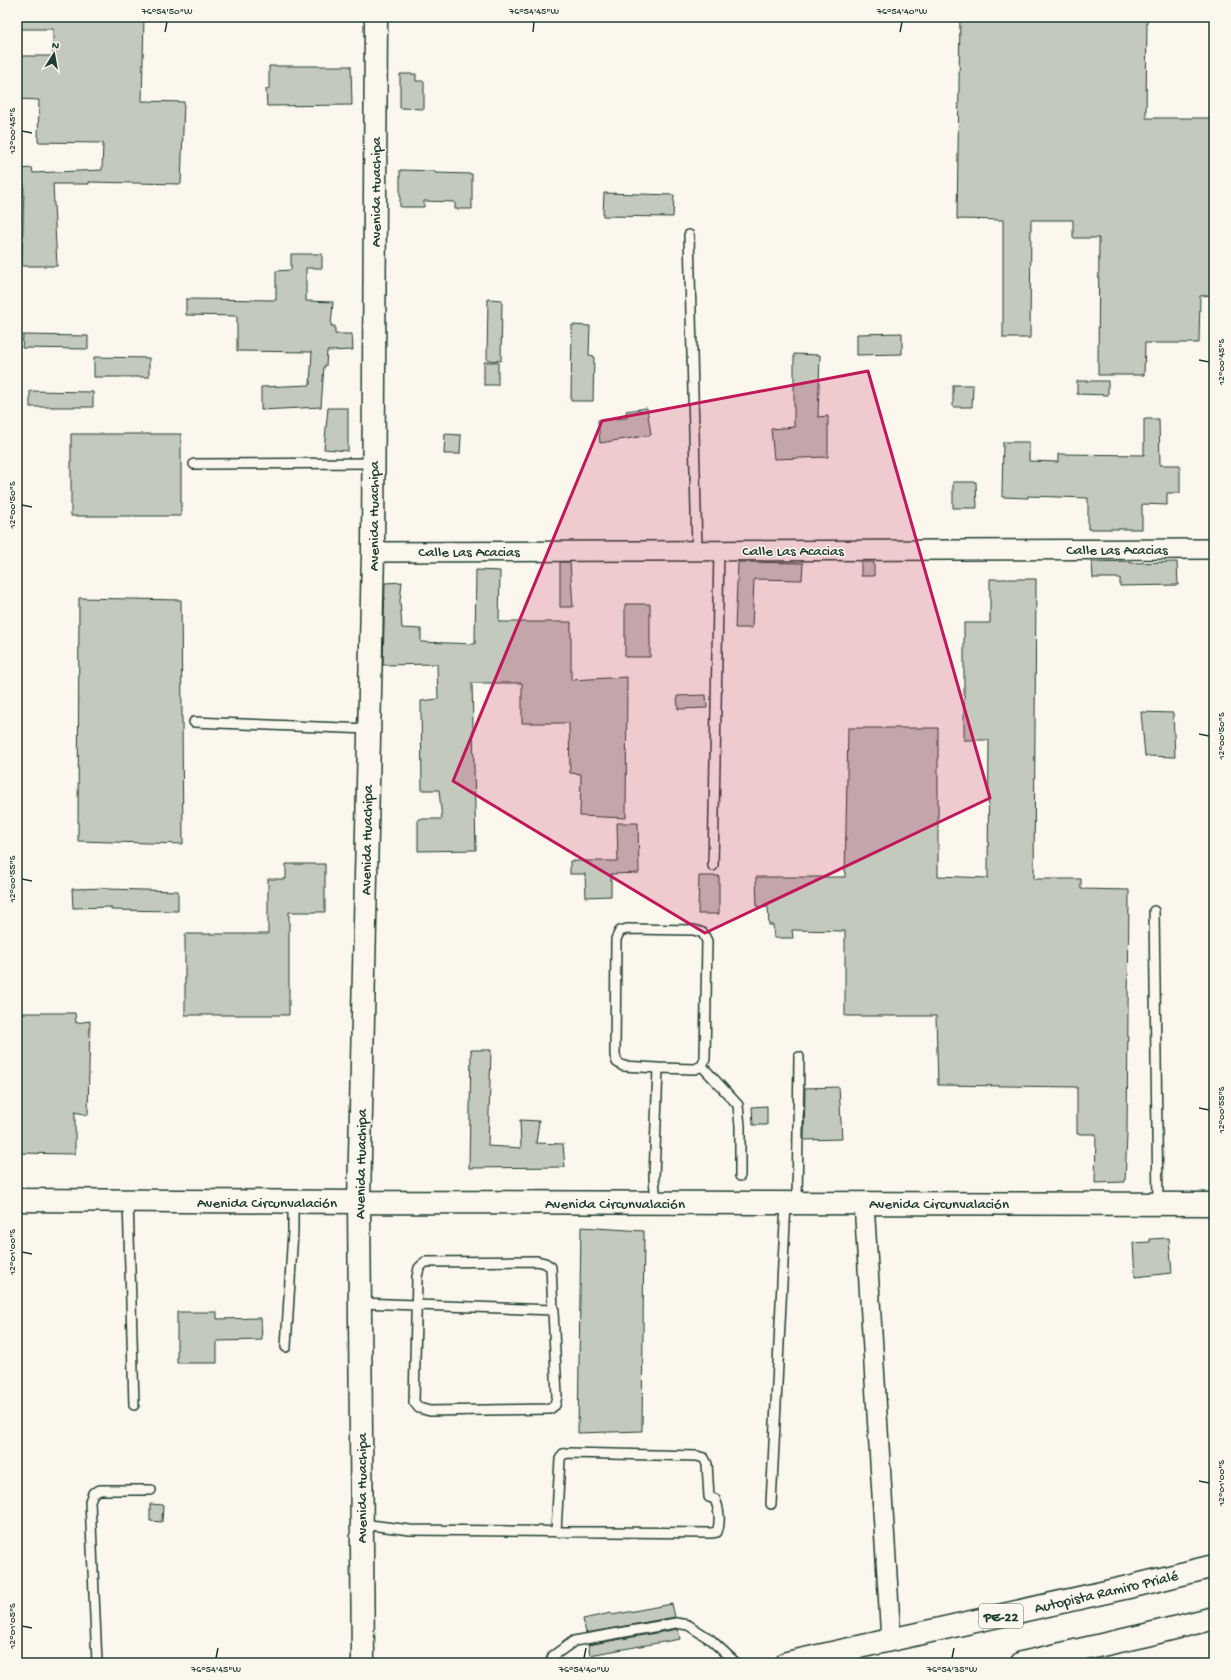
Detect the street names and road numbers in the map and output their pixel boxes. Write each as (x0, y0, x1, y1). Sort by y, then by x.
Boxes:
street label: Avenida Huachipa (368, 136, 386, 247)
street label: Avenida Huachipa (366, 460, 384, 571)
street label: Calle Las Acacias (1066, 542, 1168, 560)
street label: Calle Las Acacias (742, 543, 844, 561)
street label: Calle Las Acacias (418, 544, 520, 562)
street label: Avenida Huachipa (358, 784, 378, 895)
street label: Avenida Huachipa (352, 1108, 372, 1219)
street label: Avenida Circunvalación (197, 1195, 337, 1213)
street label: Avenida Circunvalación (545, 1196, 685, 1214)
street label: Avenida Circunvalación (869, 1196, 1009, 1214)
street label: Avenida Huachipa (354, 1432, 372, 1543)
street label: Autopista Ramiro Prialé (1033, 1568, 1180, 1618)
road number: PE-22 (979, 1604, 1023, 1628)

